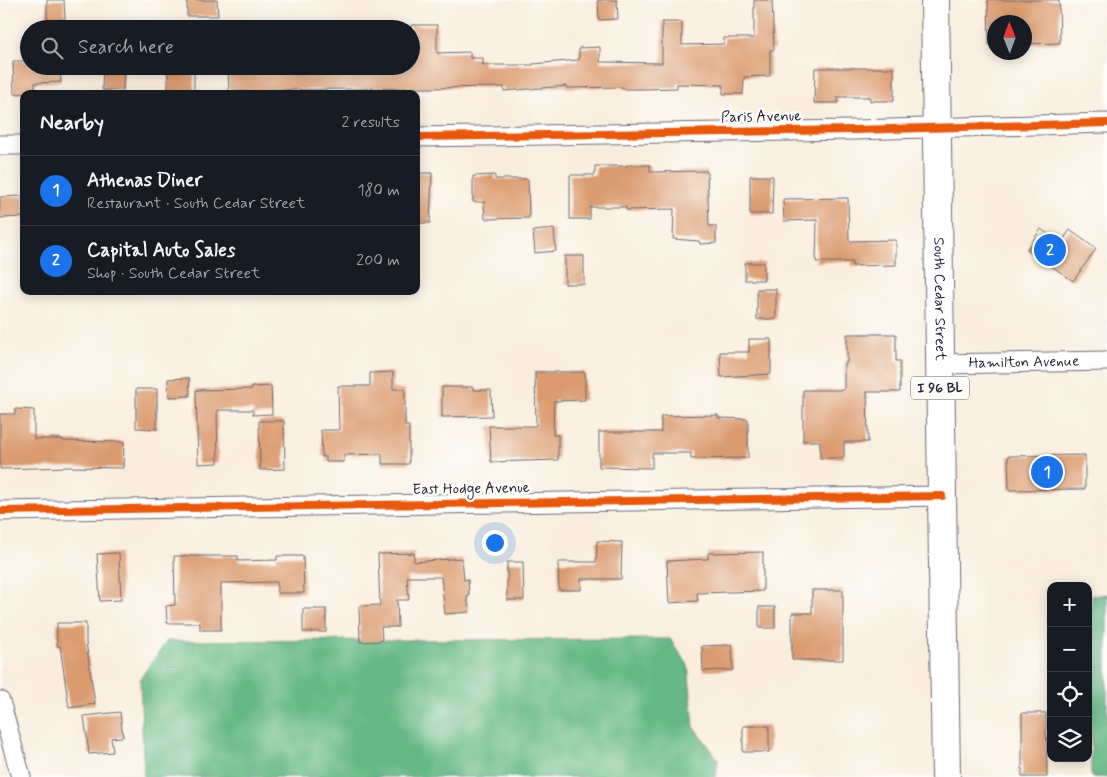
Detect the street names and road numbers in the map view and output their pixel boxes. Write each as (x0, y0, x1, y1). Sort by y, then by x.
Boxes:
street label: Paris Avenue (721, 106, 801, 128)
street label: South Cedar Street (928, 237, 950, 361)
street label: Hamilton Avenue (968, 351, 1080, 373)
road number: I 96 BL (911, 376, 969, 399)
street label: East Hodge Avenue (412, 478, 530, 501)

